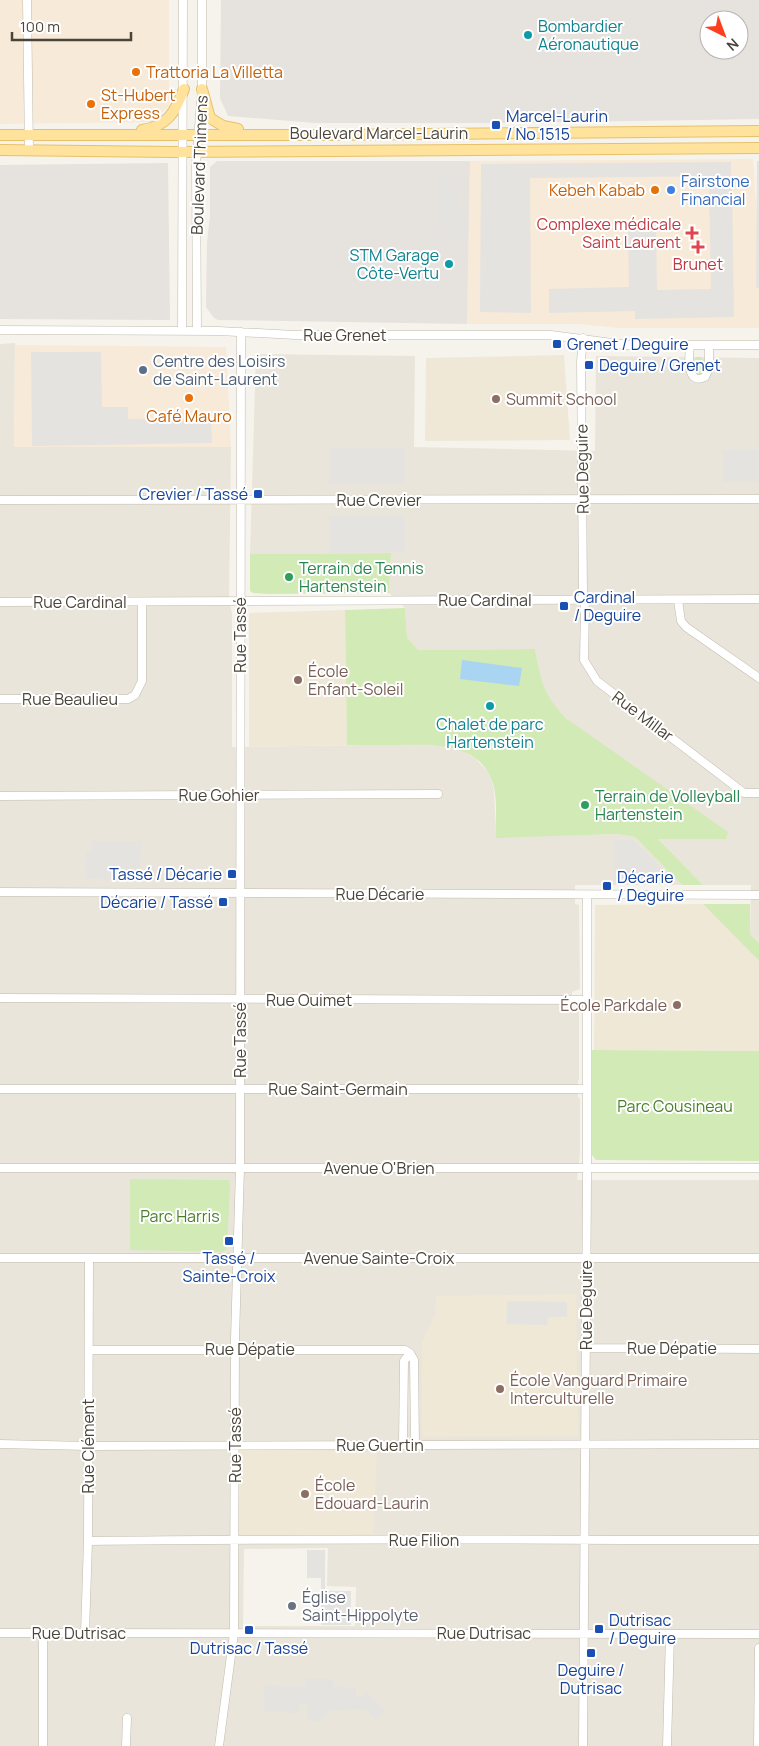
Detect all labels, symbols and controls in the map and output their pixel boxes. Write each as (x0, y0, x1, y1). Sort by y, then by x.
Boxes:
scale bar (12, 10, 131, 42)
north arrow (699, 10, 749, 60)
place label: Bombardier Aéronautique (538, 15, 639, 55)
text: 100 m (20, 16, 60, 37)
marker: Bombardier Aéronautique (522, 29, 534, 41)
text: N (723, 35, 743, 55)
place label: Trattoria La Villetta (146, 61, 283, 83)
marker: Trattoria La Villetta (130, 66, 142, 78)
place label: St-Hubert Express (101, 84, 175, 124)
street label: Boulevard Thimens (186, 95, 212, 235)
marker: St-Hubert Express (85, 98, 97, 110)
place label: Marcel-Laurin / No 1515 (506, 105, 608, 145)
marker: Marcel-Laurin / No 1515 (490, 119, 502, 131)
street label: Boulevard Marcel-Laurin (290, 122, 468, 144)
place label: Fairstone Financial (681, 170, 750, 210)
place label: Kebeh Kabab (549, 179, 645, 201)
marker: Kebeh Kabab (649, 184, 661, 196)
marker: Fairstone Financial (665, 184, 677, 196)
place label: Complexe médicale Saint Laurent (537, 213, 681, 253)
marker: Complexe médicale Saint Laurent (685, 226, 699, 240)
marker: Brunet (692, 241, 704, 253)
place label: STM Garage Côte-Vertu (350, 244, 439, 284)
place label: Brunet (673, 253, 723, 275)
marker: STM Garage Côte-Vertu (443, 258, 455, 270)
street label: Rue Grenet (303, 324, 387, 346)
place label: Grenet / Deguire (567, 333, 689, 355)
marker: Grenet / Deguire (551, 338, 563, 350)
place label: Centre des Loisirs de Saint-Laurent (153, 350, 285, 390)
place label: Deguire / Grenet (599, 354, 721, 376)
marker: Deguire / Grenet (583, 359, 595, 371)
marker: Centre des Loisirs de Saint-Laurent (137, 364, 149, 376)
place label: Summit School (506, 388, 617, 410)
marker: Café Mauro (183, 392, 195, 404)
marker: Summit School (490, 393, 502, 405)
place label: Café Mauro (146, 405, 232, 427)
street label: Rue Deguire (570, 424, 594, 514)
place label: Crevier / Tassé (139, 483, 248, 505)
marker: Crevier / Tassé (252, 488, 264, 500)
street label: Rue Crevier (336, 489, 422, 511)
place label: Terrain de Tennis Hartenstein (299, 557, 424, 597)
marker: Terrain de Tennis Hartenstein (283, 571, 295, 583)
place label: Cardinal / Deguire (574, 586, 641, 626)
street label: Rue Cardinal (438, 589, 532, 611)
street label: Rue Cardinal (33, 591, 127, 613)
street label: Rue Tassé (229, 597, 251, 673)
marker: Cardinal / Deguire (558, 600, 570, 612)
place label: École Enfant-Soleil (308, 660, 403, 700)
marker: École Enfant-Soleil (292, 674, 304, 686)
street label: Rue Millar (608, 686, 678, 746)
street label: Rue Beaulieu (22, 688, 118, 710)
marker: Chalet de parc Hartenstein (484, 700, 496, 712)
place label: Chalet de parc Hartenstein (436, 713, 544, 753)
street label: Rue Gohier (178, 784, 260, 806)
place label: Terrain de Volleyball Hartenstein (595, 785, 740, 825)
marker: Terrain de Volleyball Hartenstein (579, 799, 591, 811)
place label: Tassé / Décarie (109, 863, 222, 885)
place label: Décarie / Deguire (617, 866, 684, 906)
marker: Tassé / Décarie (226, 868, 238, 880)
marker: Décarie / Deguire (601, 880, 613, 892)
street label: Rue Décarie (336, 883, 424, 905)
place label: Décarie / Tassé (100, 891, 213, 913)
marker: Décarie / Tassé (217, 896, 229, 908)
street label: Rue Ouimet (266, 989, 352, 1011)
place label: École Parkdale (560, 994, 667, 1016)
marker: École Parkdale (671, 999, 683, 1011)
street label: Rue Tassé (229, 1002, 251, 1078)
street label: Rue Saint-Germain (268, 1078, 408, 1100)
park label: Parc Cousineau (617, 1095, 733, 1117)
street label: Avenue O'Brien (324, 1157, 434, 1179)
park label: Parc Harris (140, 1205, 220, 1227)
marker: Tassé / Sainte-Croix (223, 1235, 235, 1247)
place label: Tassé / Sainte-Croix (183, 1247, 276, 1287)
street label: Avenue Sainte-Croix (304, 1247, 455, 1269)
street label: Rue Deguire (575, 1260, 597, 1350)
street label: Rue Dépatie (627, 1337, 717, 1359)
street label: Rue Dépatie (205, 1338, 295, 1360)
place label: École Vanguard Primaire Interculturelle (510, 1369, 687, 1409)
marker: École Vanguard Primaire Interculturelle (494, 1383, 506, 1395)
street label: Rue Clément (77, 1399, 99, 1493)
street label: Rue Tassé (224, 1407, 246, 1483)
street label: Rue Guertin (336, 1434, 424, 1456)
place label: École Edouard-Laurin (315, 1474, 429, 1514)
marker: École Edouard-Laurin (299, 1488, 311, 1500)
street label: Rue Filion (389, 1529, 459, 1551)
place label: Église Saint-Hippolyte (302, 1586, 418, 1626)
marker: Église Saint-Hippolyte (286, 1600, 298, 1612)
place label: Dutrisac / Deguire (609, 1609, 676, 1649)
street label: Rue Dutrisac (32, 1622, 126, 1644)
street label: Rue Dutrisac (437, 1622, 531, 1644)
marker: Dutrisac / Deguire (593, 1623, 605, 1635)
marker: Dutrisac / Tassé (243, 1624, 255, 1636)
place label: Dutrisac / Tassé (190, 1637, 308, 1659)
marker: Deguire / Dutrisac (585, 1647, 597, 1659)
place label: Deguire / Dutrisac (557, 1659, 625, 1699)

